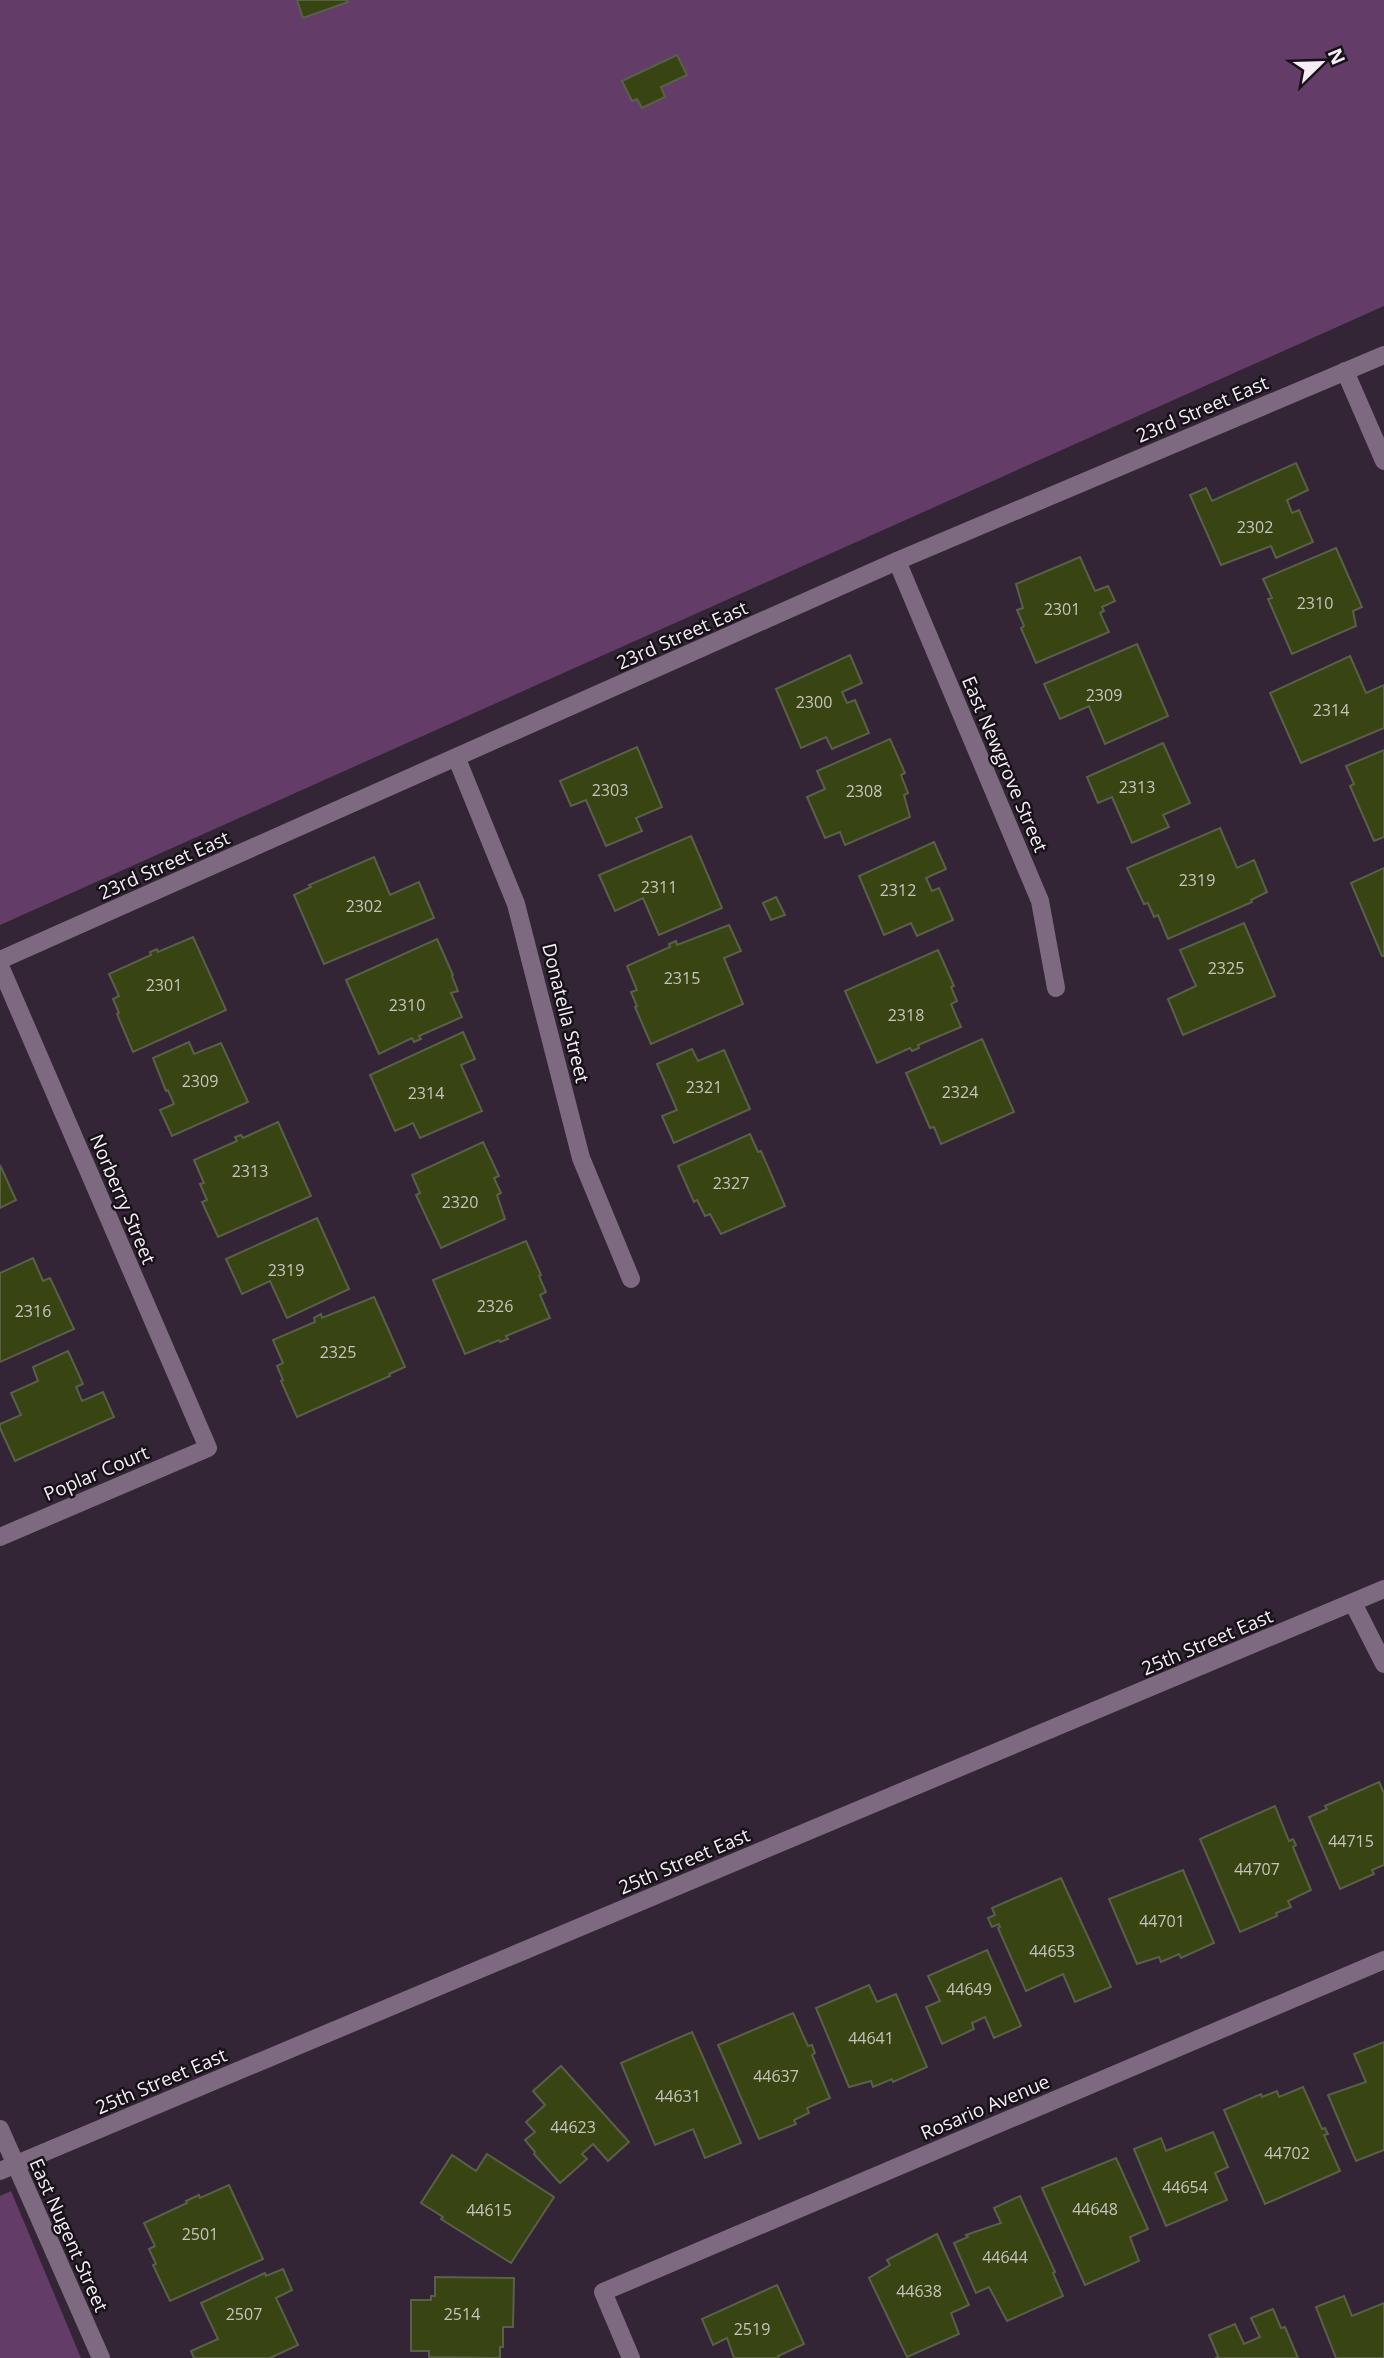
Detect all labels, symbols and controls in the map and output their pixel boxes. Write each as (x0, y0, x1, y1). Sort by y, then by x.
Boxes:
north arrow (1286, 28, 1356, 98)
text: N (1322, 44, 1352, 69)
street label: 23rd Street East (1132, 369, 1272, 449)
house number: 2302 (1237, 516, 1273, 538)
house number: 2310 (1297, 592, 1333, 614)
street label: 23rd Street East (612, 594, 752, 676)
house number: 2301 (1044, 598, 1080, 620)
street label: East Newgrove Street (956, 672, 1054, 856)
house number: 2309 (1086, 684, 1122, 706)
house number: 2300 (796, 691, 832, 713)
house number: 2314 (1313, 699, 1349, 721)
house number: 2313 (1119, 776, 1155, 798)
house number: 2303 (592, 779, 628, 801)
house number: 2308 (846, 780, 882, 802)
street label: 23rd Street East (94, 824, 234, 906)
house number: 2319 (1179, 869, 1215, 891)
house number: 2311 (641, 876, 677, 898)
house number: 2312 (880, 879, 916, 901)
house number: 2302 (346, 895, 382, 917)
street label: Donatella Street (536, 940, 596, 1086)
house number: 2325 (1208, 957, 1244, 979)
house number: 2315 (664, 967, 700, 989)
house number: 2301 (146, 974, 182, 996)
house number: 2310 (389, 994, 425, 1016)
house number: 2318 (888, 1004, 924, 1026)
house number: 2309 (182, 1070, 218, 1092)
house number: 2321 (686, 1076, 722, 1098)
house number: 2324 (942, 1081, 978, 1103)
house number: 2314 (408, 1082, 444, 1104)
street label: Norberry Street (84, 1130, 162, 1268)
house number: 2313 (232, 1160, 268, 1182)
house number: 2327 (713, 1172, 749, 1194)
house number: 2320 (442, 1191, 478, 1213)
house number: 2319 (268, 1259, 304, 1281)
house number: 2326 (477, 1295, 513, 1317)
house number: 2316 (15, 1300, 51, 1322)
house number: 2325 (320, 1341, 356, 1363)
street label: Poplar Court (39, 1439, 153, 1507)
street label: 25th Street East (1137, 1603, 1277, 1681)
street label: 25th Street East (614, 1822, 754, 1900)
house number: 44715 (1328, 1830, 1374, 1852)
house number: 44707 (1234, 1858, 1280, 1880)
house number: 44701 (1139, 1910, 1185, 1932)
house number: 44653 (1029, 1940, 1075, 1962)
house number: 44649 (946, 1978, 992, 2000)
house number: 44641 (848, 2027, 894, 2049)
street label: 25th Street East (91, 2042, 231, 2120)
house number: 44637 (753, 2065, 799, 2087)
street label: Rosario Avenue (916, 2068, 1054, 2146)
house number: 44631 (655, 2085, 701, 2107)
house number: 44623 (550, 2116, 596, 2138)
house number: 44702 (1264, 2142, 1310, 2164)
street label: East Nugent Street (24, 2154, 115, 2316)
house number: 44654 (1162, 2176, 1208, 2198)
house number: 44648 (1072, 2198, 1118, 2220)
house number: 44615 (466, 2199, 512, 2221)
house number: 2501 (182, 2223, 218, 2245)
house number: 44644 (982, 2246, 1028, 2268)
house number: 44638 (896, 2280, 942, 2302)
house number: 2507 (226, 2303, 262, 2325)
house number: 2514 (444, 2303, 480, 2325)
house number: 2519 (734, 2318, 770, 2340)

